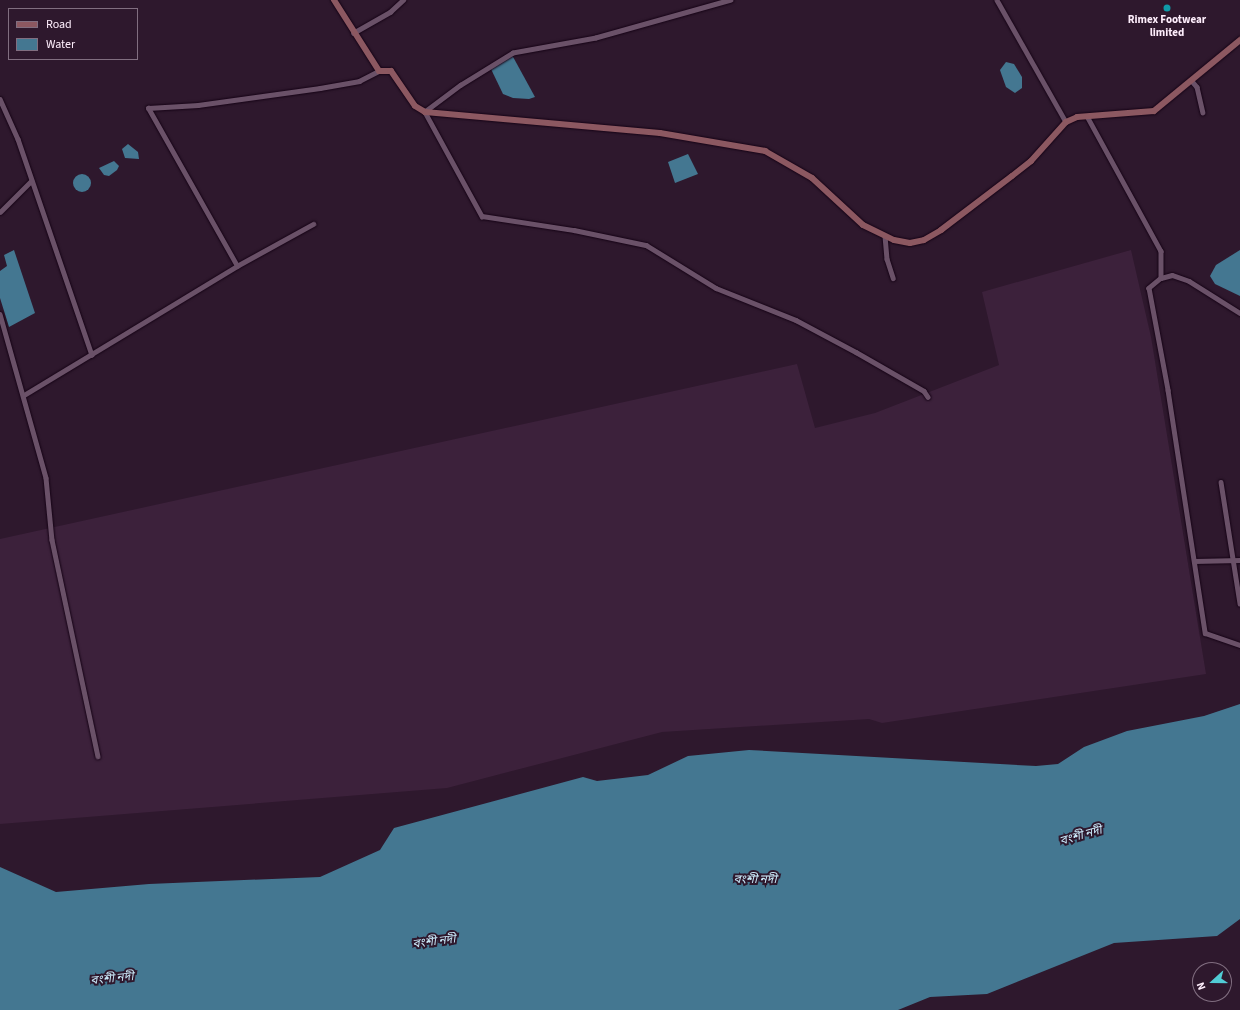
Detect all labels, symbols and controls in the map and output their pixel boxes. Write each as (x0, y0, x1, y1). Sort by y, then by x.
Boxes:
marker: Rimex Footwear limited (1162, 3, 1172, 13)
legend (8, 8, 138, 60)
place label: Rimex Footwear limited (1128, 14, 1206, 40)
text: Road (46, 16, 72, 33)
text: Water (46, 36, 75, 53)
water label: বংশী নদী (1058, 823, 1104, 849)
water label: বংশী নদী (733, 873, 777, 887)
water label: বংশী নদী (412, 932, 456, 952)
north arrow (1192, 962, 1232, 1002)
water label: বংশী নদী (90, 970, 134, 988)
text: N (1193, 980, 1210, 992)

